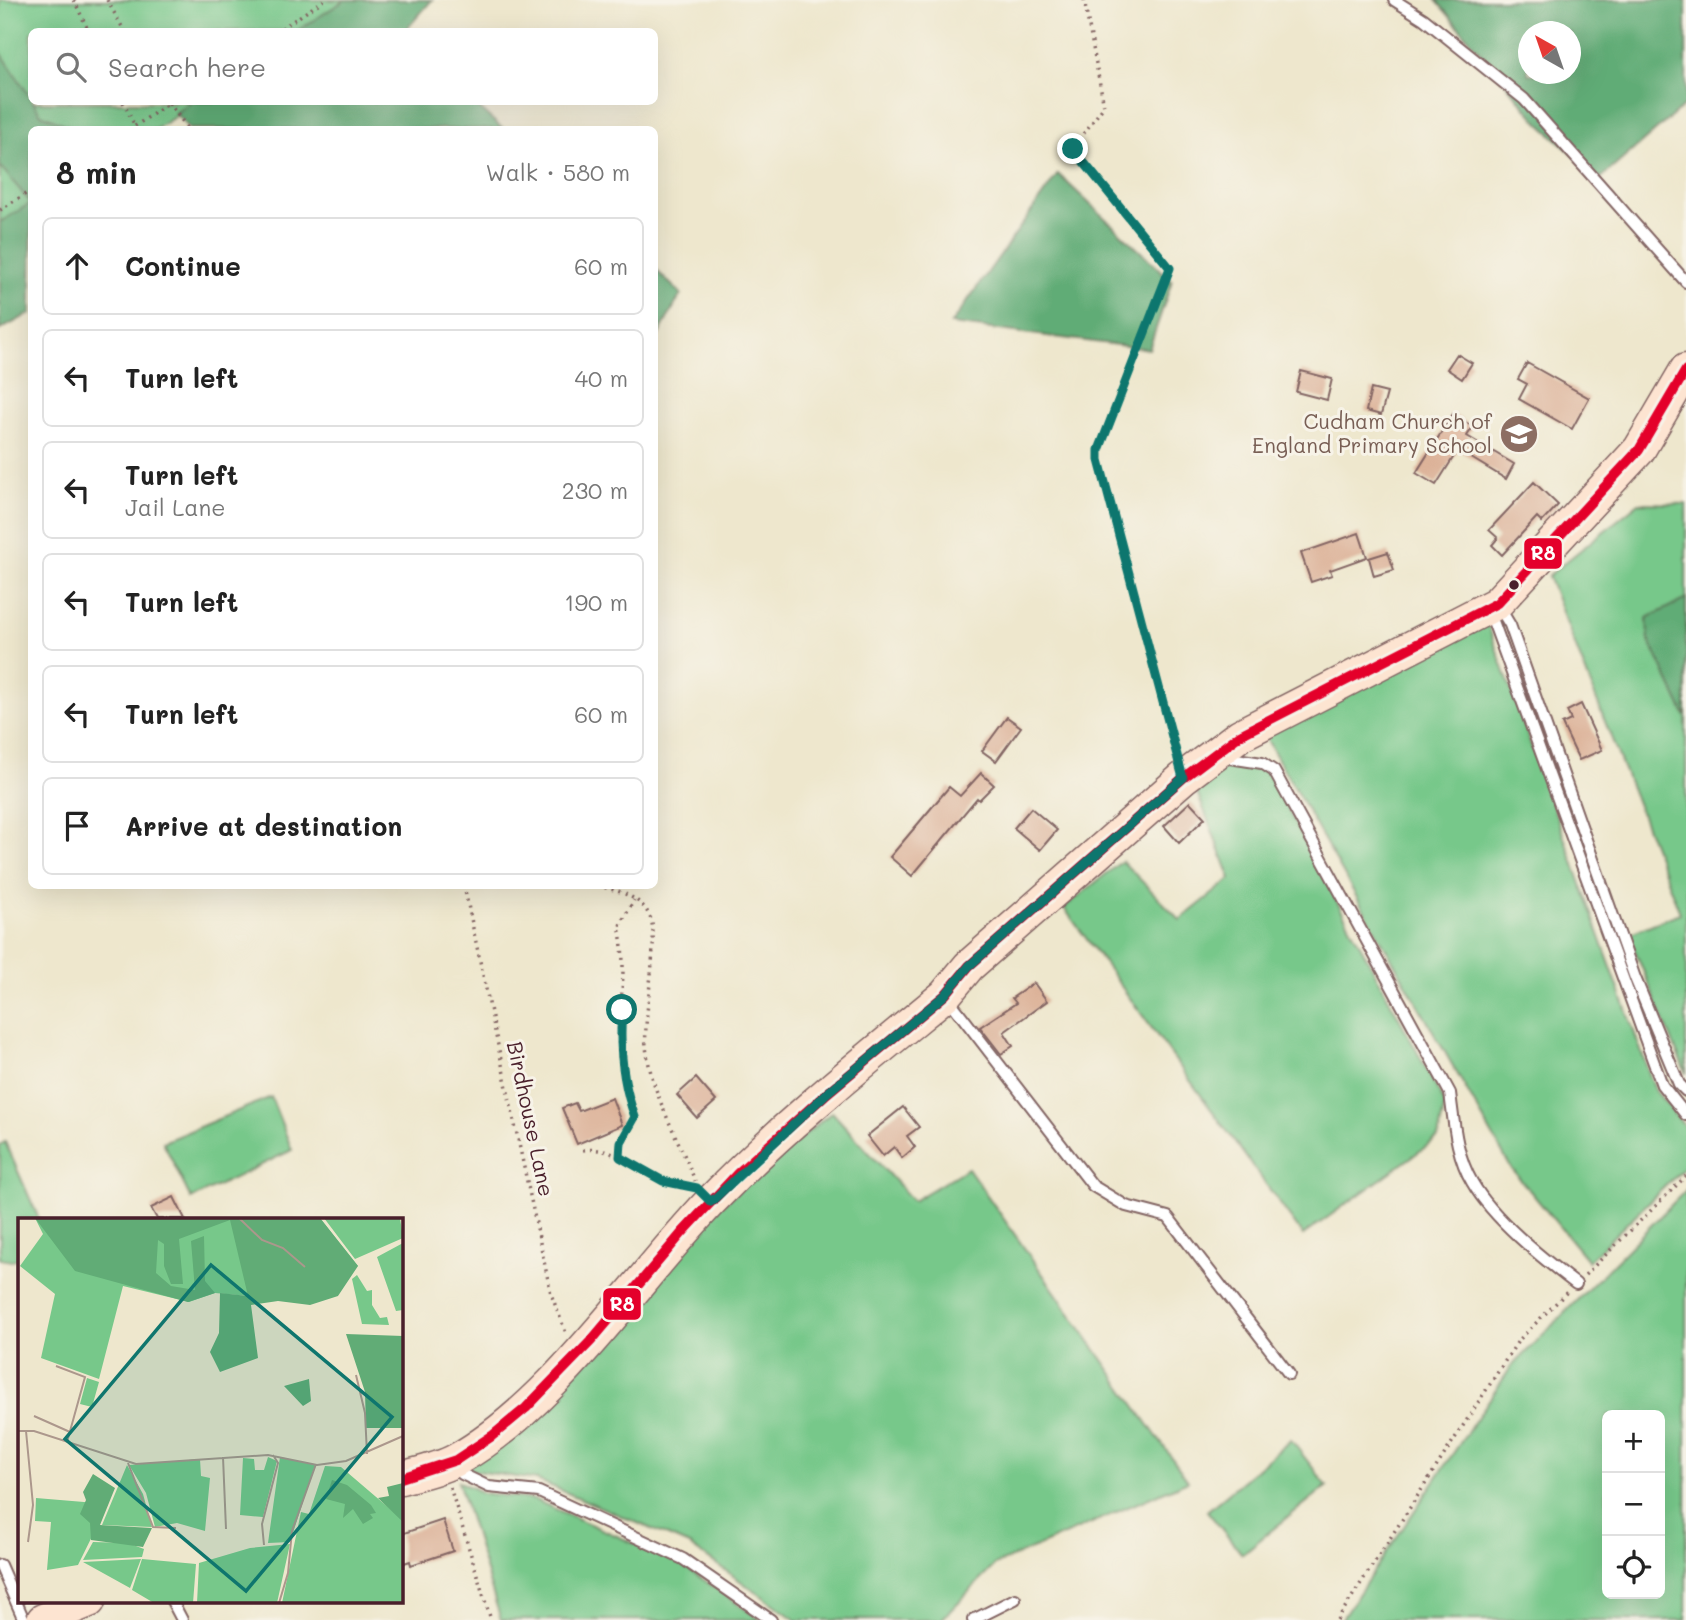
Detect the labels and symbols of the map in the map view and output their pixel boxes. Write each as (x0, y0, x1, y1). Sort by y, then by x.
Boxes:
north arrow (1518, 21, 1581, 84)
route end (1057, 133, 1088, 164)
place label: Cudham Church of England Primary School (1252, 407, 1493, 458)
school or university icon: Cudham Church of England Primary School (1498, 413, 1540, 455)
line badge: R8 (1523, 537, 1563, 570)
text: R8 (1531, 540, 1556, 565)
unlabelled marker (1507, 578, 1521, 592)
route start (606, 994, 637, 1025)
street label: Birdhouse Lane (502, 1039, 561, 1199)
inset map (18, 1218, 402, 1602)
line badge: R8 (602, 1287, 642, 1321)
text: R8 (610, 1291, 635, 1316)

